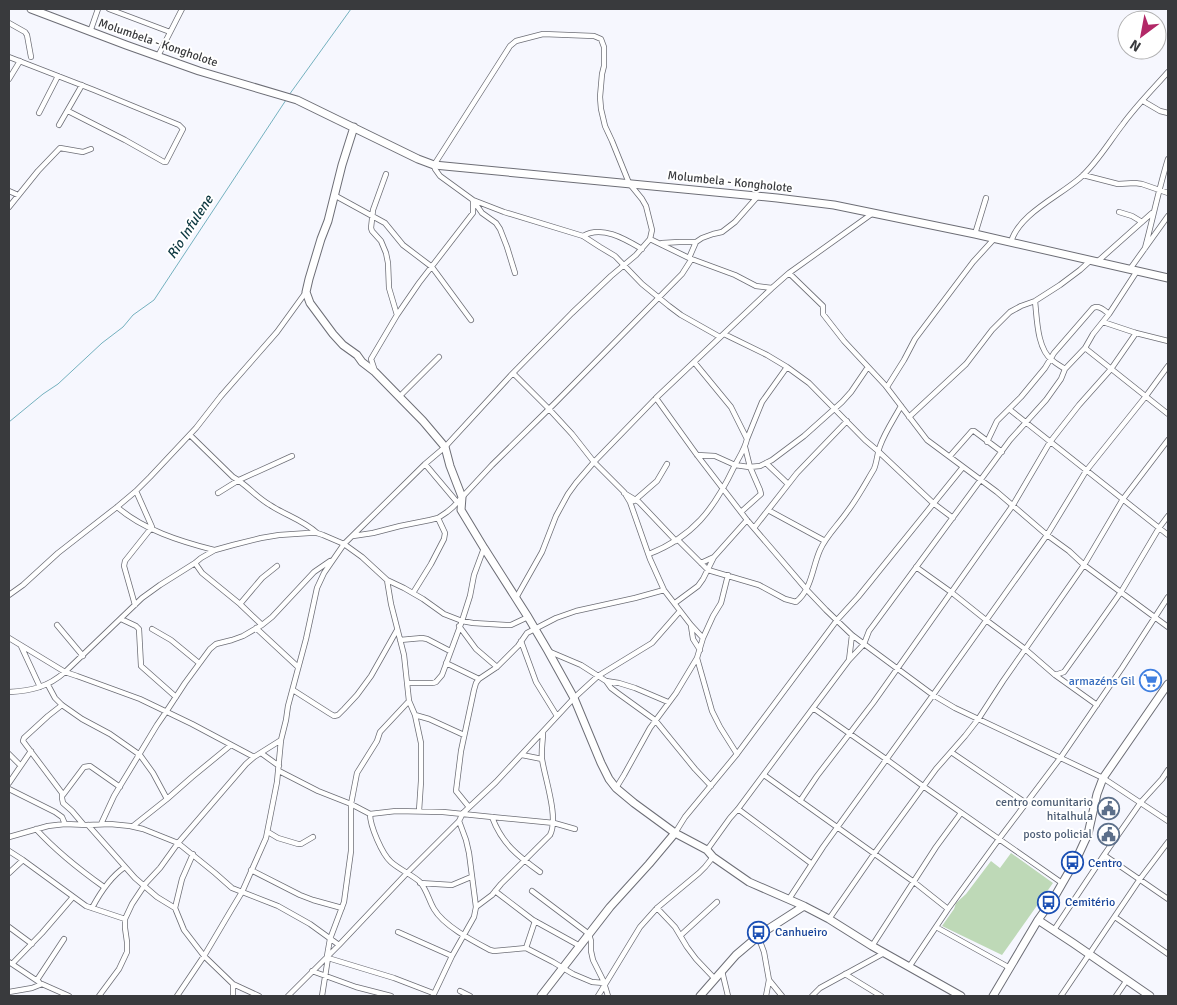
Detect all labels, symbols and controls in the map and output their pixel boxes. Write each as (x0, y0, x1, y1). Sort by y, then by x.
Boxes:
north arrow (1117, 10, 1167, 60)
street label: Molumbela - Kongholote (96, 15, 220, 71)
text: N (1127, 36, 1144, 55)
street label: Molumbela - Kongholote (667, 168, 793, 196)
water label: Rio Infulene (163, 191, 217, 262)
supermarket icon: armazéns Gil (1139, 669, 1163, 693)
place label: armazéns Gil (1069, 674, 1135, 689)
place label: centro comunitario hitalhula (995, 795, 1093, 824)
public building icon: centro comunitario hitalhula (1097, 797, 1121, 821)
public building icon: posto policial (1096, 822, 1120, 846)
place label: posto policial (1023, 827, 1092, 842)
bus stop icon: Centro (1060, 851, 1084, 875)
place label: Centro (1088, 856, 1122, 871)
bus stop icon: Cemitério (1037, 890, 1061, 914)
place label: Cemitério (1065, 895, 1115, 910)
bus stop icon: Canhueiro (747, 920, 771, 944)
place label: Canhueiro (775, 925, 828, 940)

